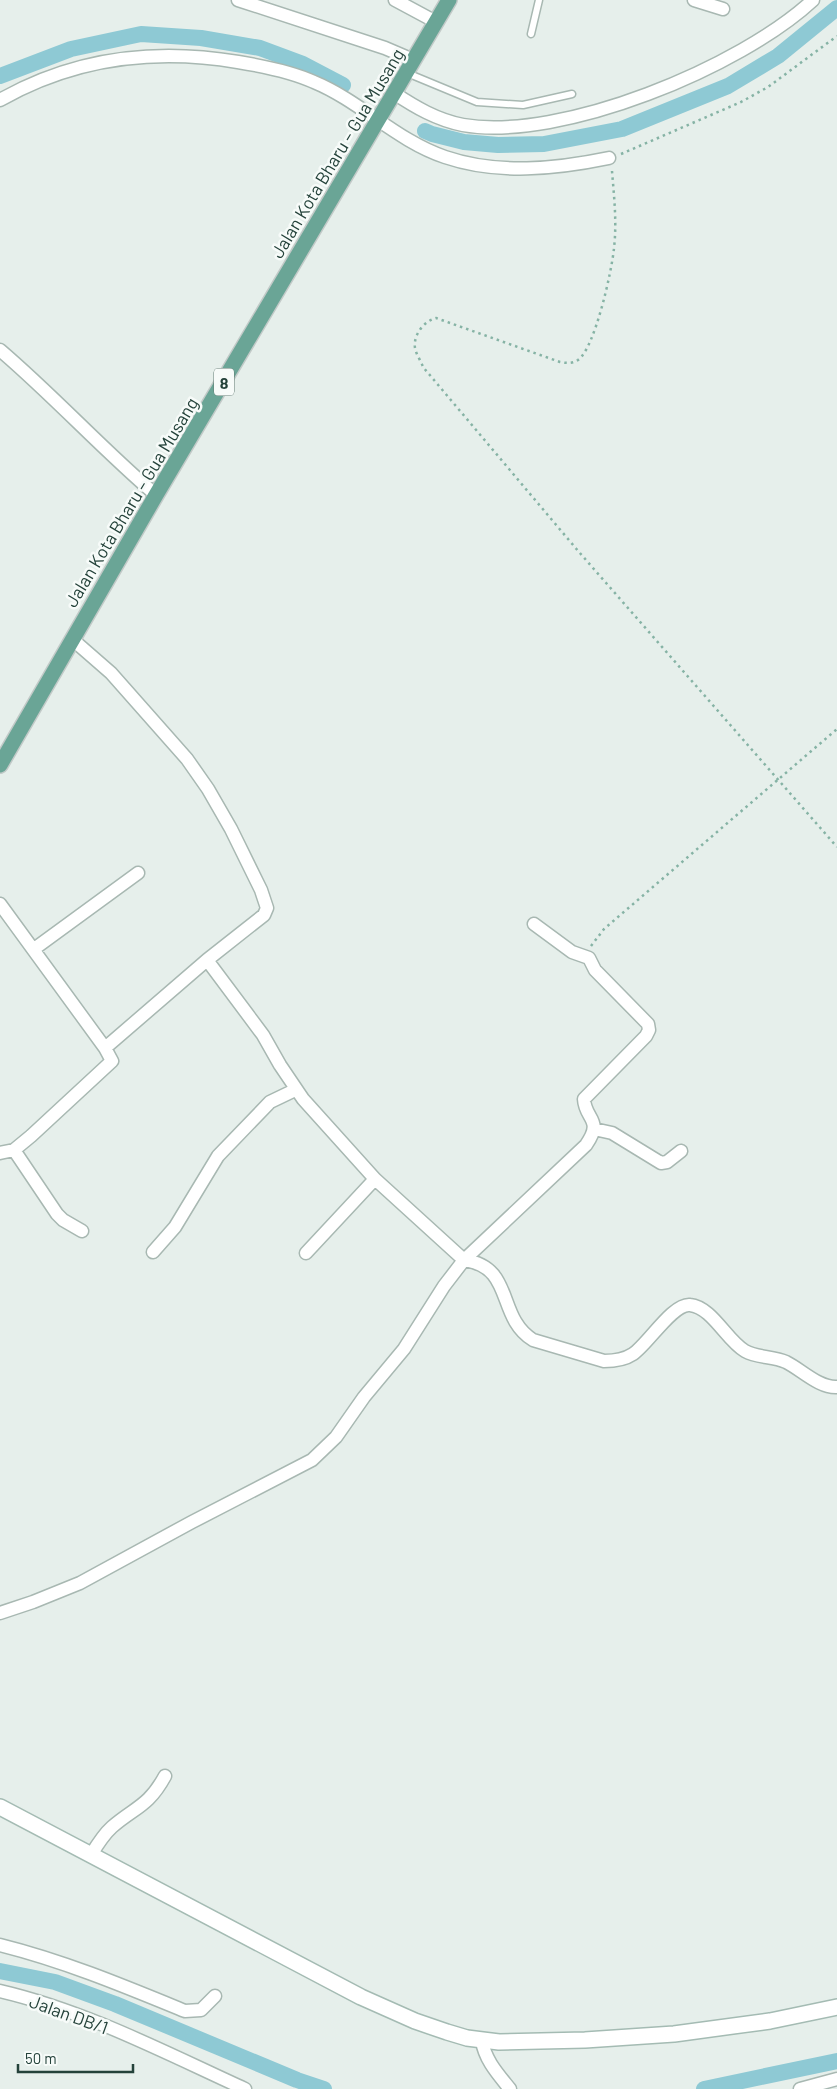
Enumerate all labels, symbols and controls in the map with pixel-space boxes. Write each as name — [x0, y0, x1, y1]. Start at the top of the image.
street label: Jalan Kota Bharu – Gua Musang — [266, 44, 408, 262]
road number: 8 — [214, 368, 234, 396]
street label: Jalan Kota Bharu – Gua Musang — [60, 393, 202, 611]
street label: Jalan DB/1 — [27, 1990, 111, 2038]
scale bar — [18, 2042, 132, 2074]
text: 50 m — [25, 2049, 57, 2067]

